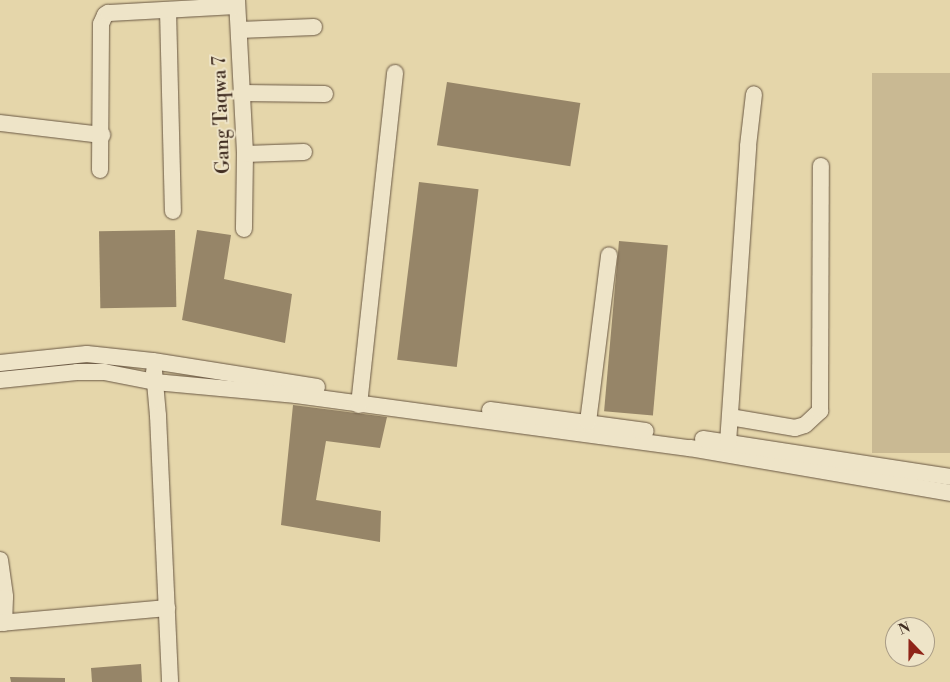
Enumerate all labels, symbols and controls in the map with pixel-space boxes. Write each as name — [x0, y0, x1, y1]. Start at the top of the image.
street label: Gang Taqwa 7 — [209, 56, 235, 174]
north arrow — [885, 617, 935, 667]
text: N — [896, 619, 913, 639]

